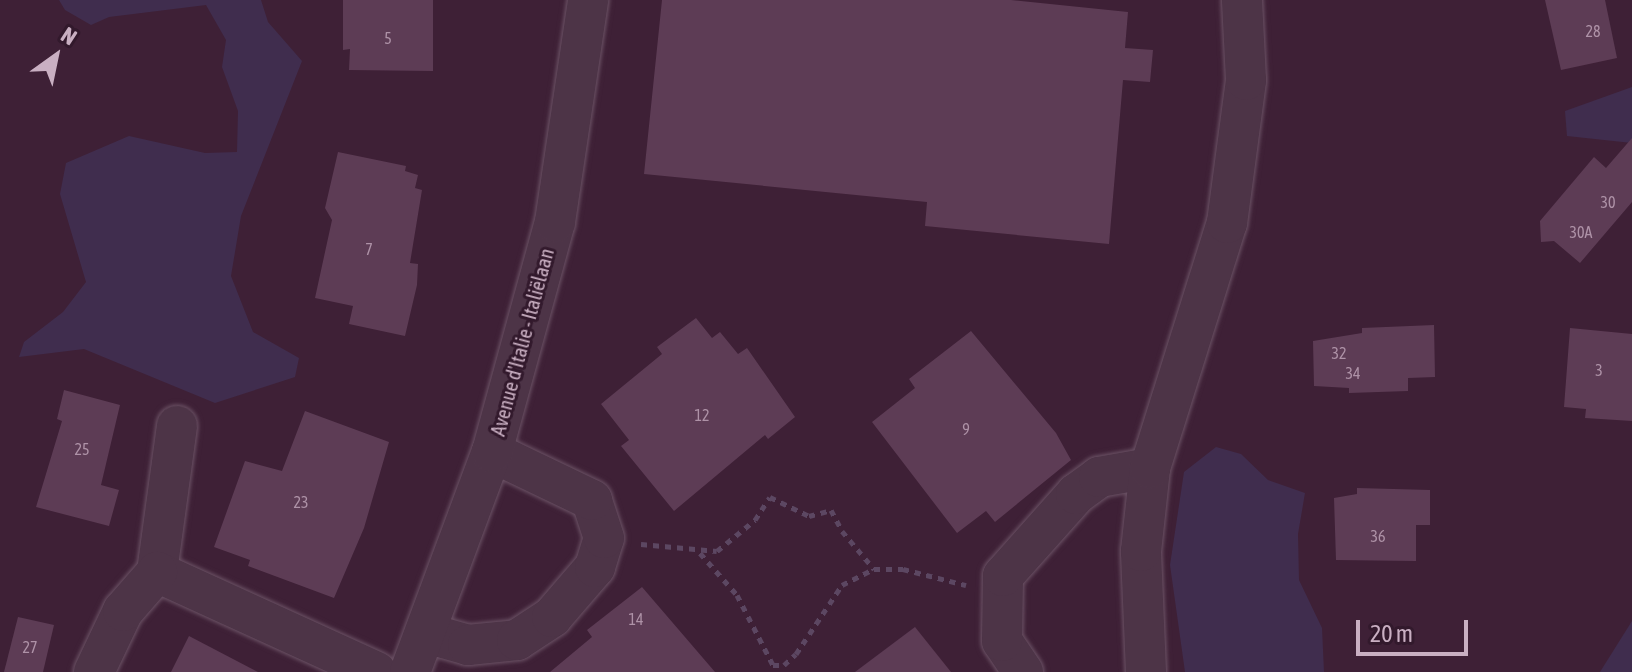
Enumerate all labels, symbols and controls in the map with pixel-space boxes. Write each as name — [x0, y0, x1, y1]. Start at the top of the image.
north arrow — [16, 16, 96, 96]
text: N — [57, 21, 82, 50]
house number: 28 — [1585, 21, 1601, 41]
house number: 5 — [384, 28, 392, 48]
house number: 30 — [1600, 192, 1616, 212]
house number: 30A — [1570, 222, 1592, 242]
house number: 7 — [365, 239, 373, 259]
street label: Avenue d'Italie - Italiëlaan — [485, 246, 559, 438]
house number: 32 — [1331, 343, 1347, 363]
house number: 3 — [1595, 360, 1603, 380]
house number: 34 — [1345, 363, 1361, 383]
house number: 12 — [694, 405, 710, 425]
house number: 9 — [962, 419, 970, 439]
house number: 25 — [74, 439, 90, 459]
house number: 23 — [293, 492, 309, 512]
house number: 36 — [1370, 526, 1386, 546]
scale bar — [1360, 604, 1472, 654]
house number: 14 — [628, 609, 644, 629]
text: 20 m — [1370, 620, 1413, 647]
house number: 27 — [22, 637, 38, 657]

